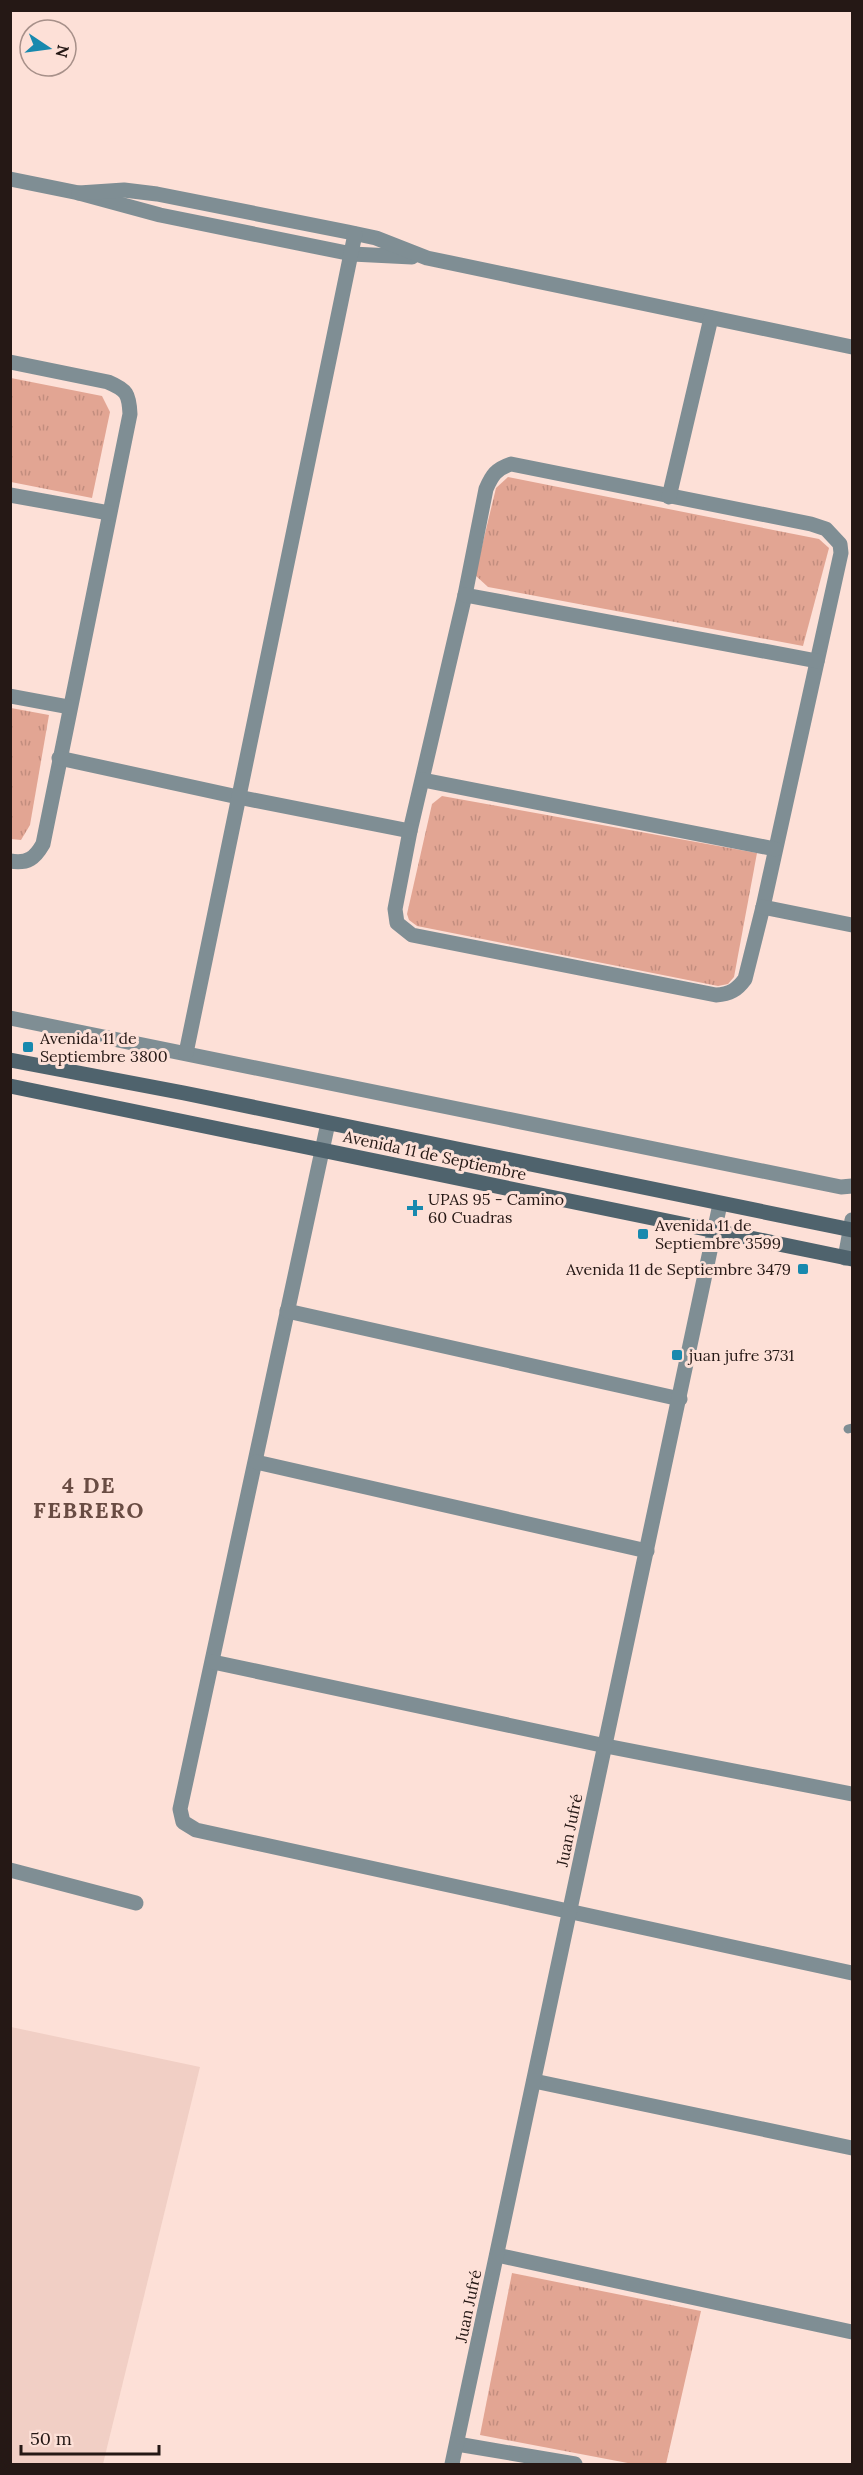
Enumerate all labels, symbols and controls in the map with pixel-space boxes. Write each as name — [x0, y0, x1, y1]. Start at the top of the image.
north arrow — [18, 18, 78, 78]
text: N — [51, 43, 74, 60]
place label: Avenida 11 de Septiembre 3800 — [39, 1028, 168, 1066]
marker: Avenida 11 de Septiembre 3800 — [21, 1040, 35, 1054]
street label: Avenida 11 de Septiembre — [341, 1126, 529, 1184]
place label: UPAS 95 - Camino 60 Cuadras — [428, 1189, 564, 1227]
marker: UPAS 95 - Camino 60 Cuadras — [406, 1199, 424, 1217]
place label: Avenida 11 de Septiembre 3599 — [654, 1215, 781, 1253]
marker: Avenida 11 de Septiembre 3599 — [636, 1227, 650, 1241]
place label: Avenida 11 de Septiembre 3479 — [565, 1259, 791, 1279]
marker: Avenida 11 de Septiembre 3479 — [796, 1262, 810, 1276]
place label: juan jufre 3731 — [687, 1345, 795, 1365]
marker: juan jufre 3731 — [670, 1348, 684, 1362]
district label: 4 DE FEBRERO — [33, 1471, 145, 1524]
street label: Juan Jufré — [551, 1791, 587, 1869]
street label: Juan Jufré — [450, 2267, 486, 2345]
scale bar — [21, 2418, 159, 2456]
text: 50 m — [30, 2427, 72, 2450]

